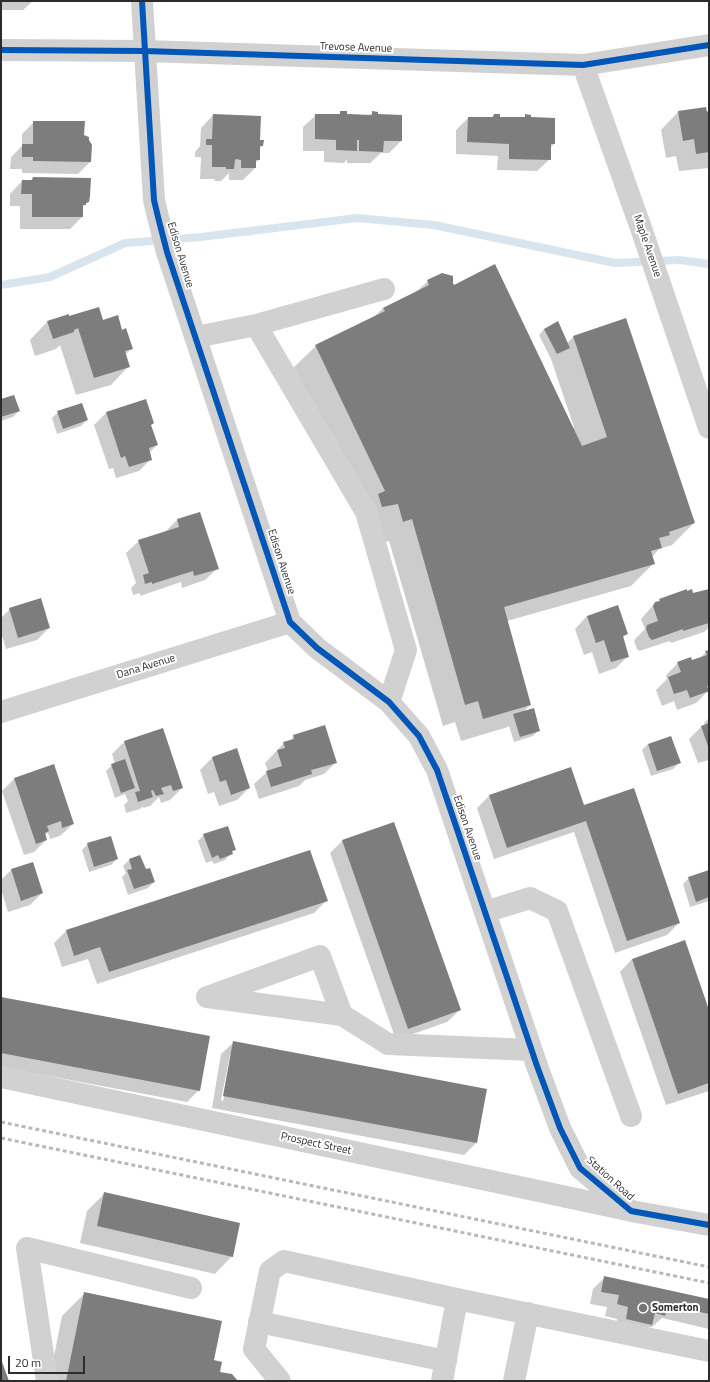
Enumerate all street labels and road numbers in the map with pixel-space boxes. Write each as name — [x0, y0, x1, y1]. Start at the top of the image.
street label: Trevose Avenue — [320, 40, 392, 56]
street label: Maple Avenue — [630, 213, 664, 279]
street label: Edison Avenue — [164, 221, 196, 289]
street label: Edison Avenue — [264, 528, 298, 596]
street label: Dana Avenue — [115, 652, 177, 682]
street label: Edison Avenue — [450, 794, 484, 862]
street label: Prospect Street — [279, 1130, 353, 1158]
street label: Station Road — [583, 1154, 637, 1204]

